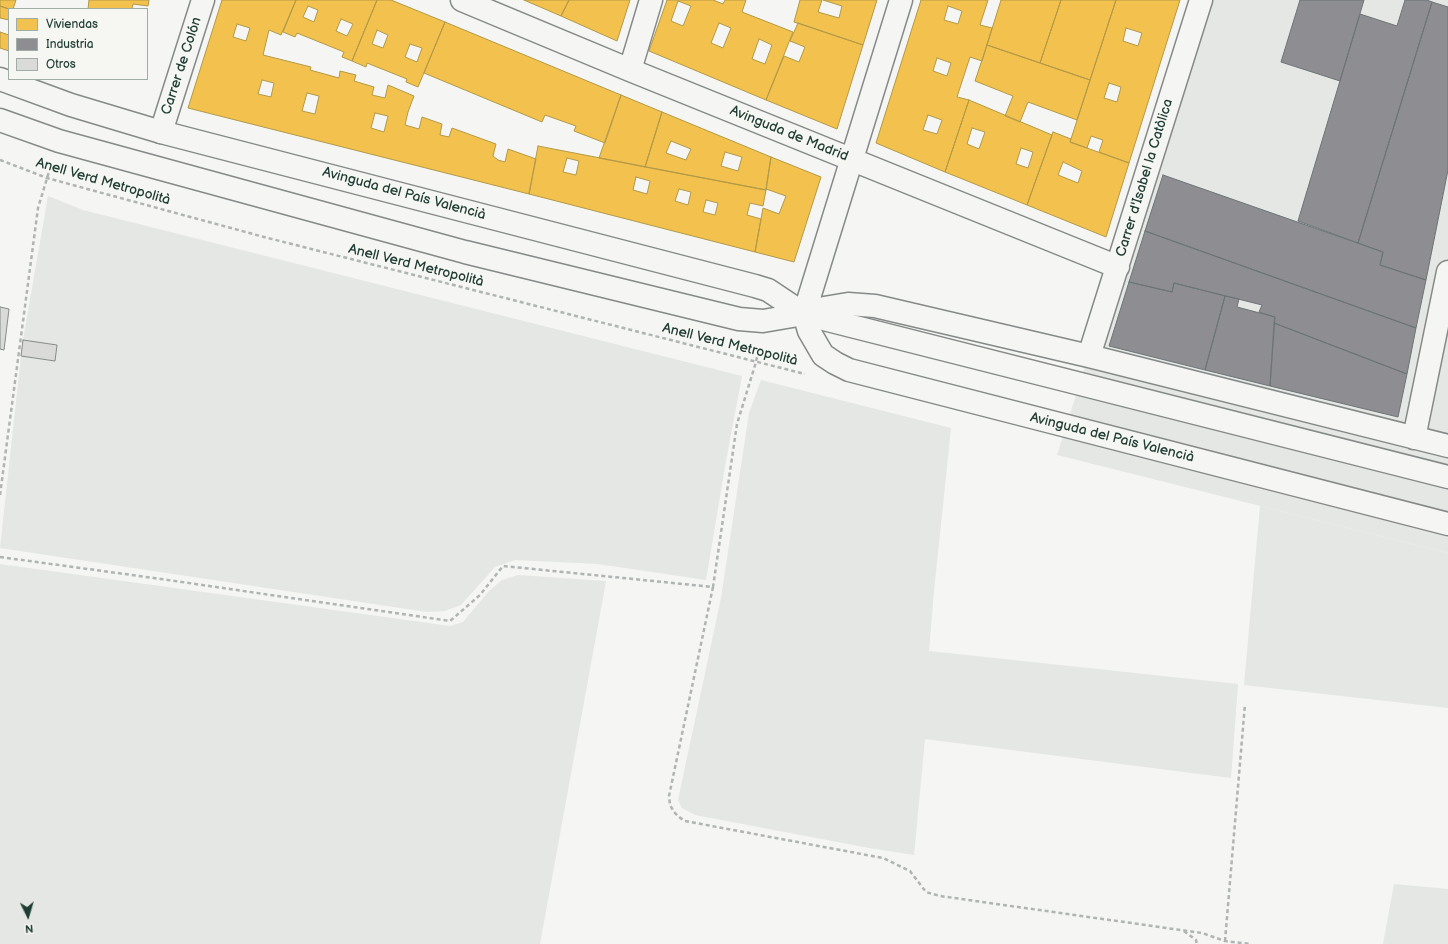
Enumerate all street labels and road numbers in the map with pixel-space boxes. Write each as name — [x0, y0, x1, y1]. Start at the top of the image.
street label: Carrer de Colón — [158, 15, 206, 117]
street label: Carrer d'Isabel la Catòlica — [1113, 97, 1177, 259]
street label: Avinguda de Madrid — [727, 103, 851, 165]
street label: Anell Verd Metropolità — [34, 155, 172, 209]
street label: Avinguda del País Valencià — [320, 164, 488, 224]
street label: Anell Verd Metropolità — [347, 241, 485, 291]
street label: Anell Verd Metropolità — [661, 320, 799, 370]
street label: Avinguda del País Valencià — [1028, 409, 1196, 467]

